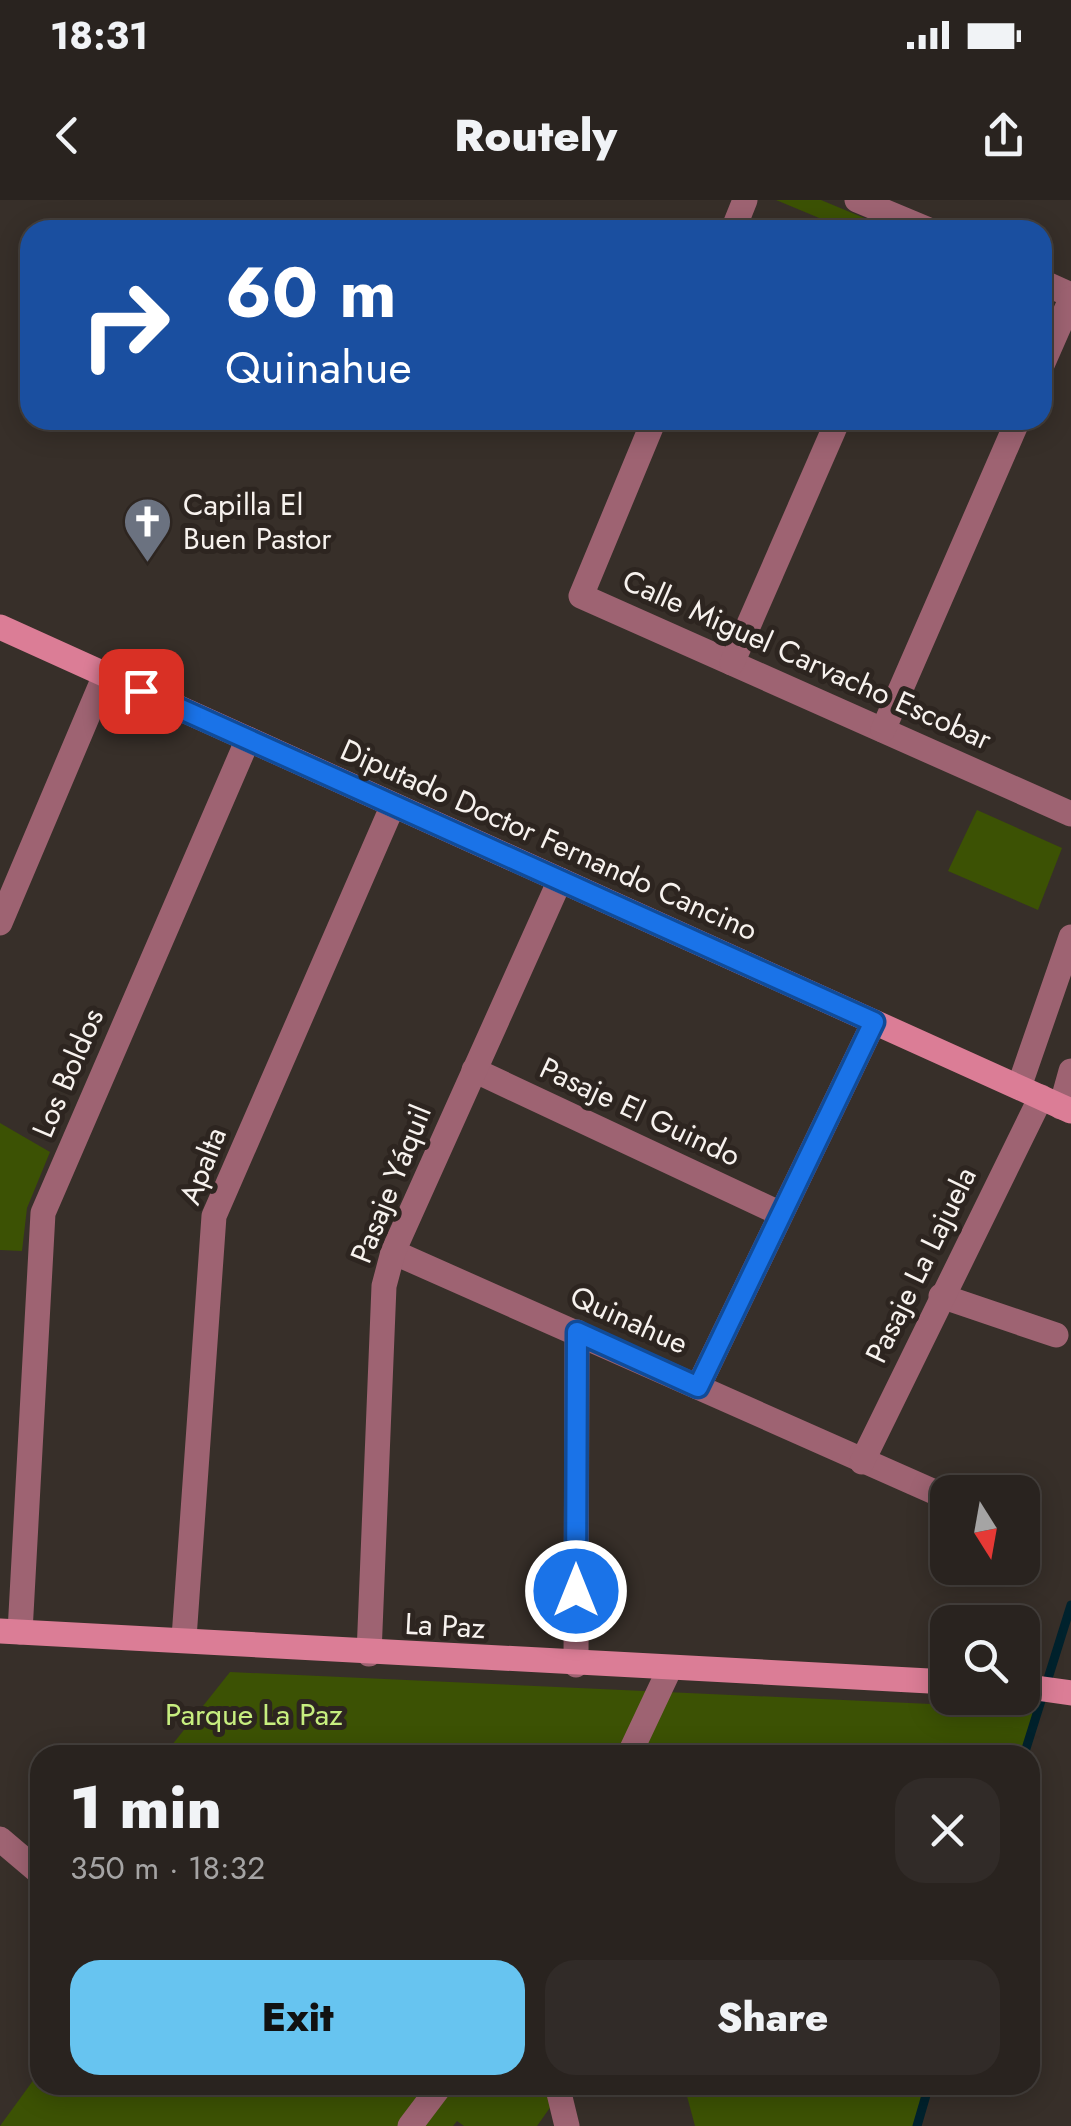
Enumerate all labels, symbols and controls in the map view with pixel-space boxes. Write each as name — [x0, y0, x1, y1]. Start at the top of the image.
text: 18:31 — [50, 8, 148, 63]
text: Routely — [454, 103, 617, 168]
icon: back — [40, 108, 95, 163]
icon: share — [976, 108, 1031, 163]
text: 60 m — [225, 242, 397, 343]
icon: right — [60, 260, 190, 390]
text: Quinahue — [225, 335, 412, 400]
place label: Capilla El Buen Pastor — [183, 483, 332, 560]
church icon: Capilla El Buen Pastor — [122, 496, 174, 564]
street label: Calle Miguel Carvacho Escobar — [616, 559, 999, 761]
pin — [99, 649, 184, 734]
icon: arrive — [114, 664, 169, 719]
street label: Diputado Doctor Fernando Cancino — [334, 728, 765, 951]
street label: Los Boldos — [21, 1002, 114, 1144]
street label: Pasaje El Guindo — [533, 1046, 748, 1177]
street label: Pasaje Yáquil — [339, 1098, 442, 1269]
street label: Apalta — [168, 1121, 237, 1211]
street label: Pasaje La Lajuela — [854, 1159, 987, 1370]
street label: Quinahue — [564, 1275, 695, 1364]
north arrow — [930, 1475, 1040, 1585]
map controls — [930, 1475, 1040, 1715]
position arrow — [524, 1539, 628, 1643]
street label: La Paz — [404, 1602, 487, 1649]
button: search — [930, 1605, 1040, 1715]
park label: Parque La Paz — [165, 1693, 343, 1736]
text: 1 min — [70, 1764, 222, 1851]
button: close — [895, 1778, 1000, 1883]
text: 350 m · 18:32 — [70, 1845, 265, 1891]
button: Exit — [70, 1960, 525, 2075]
button: Share — [545, 1960, 1000, 2075]

